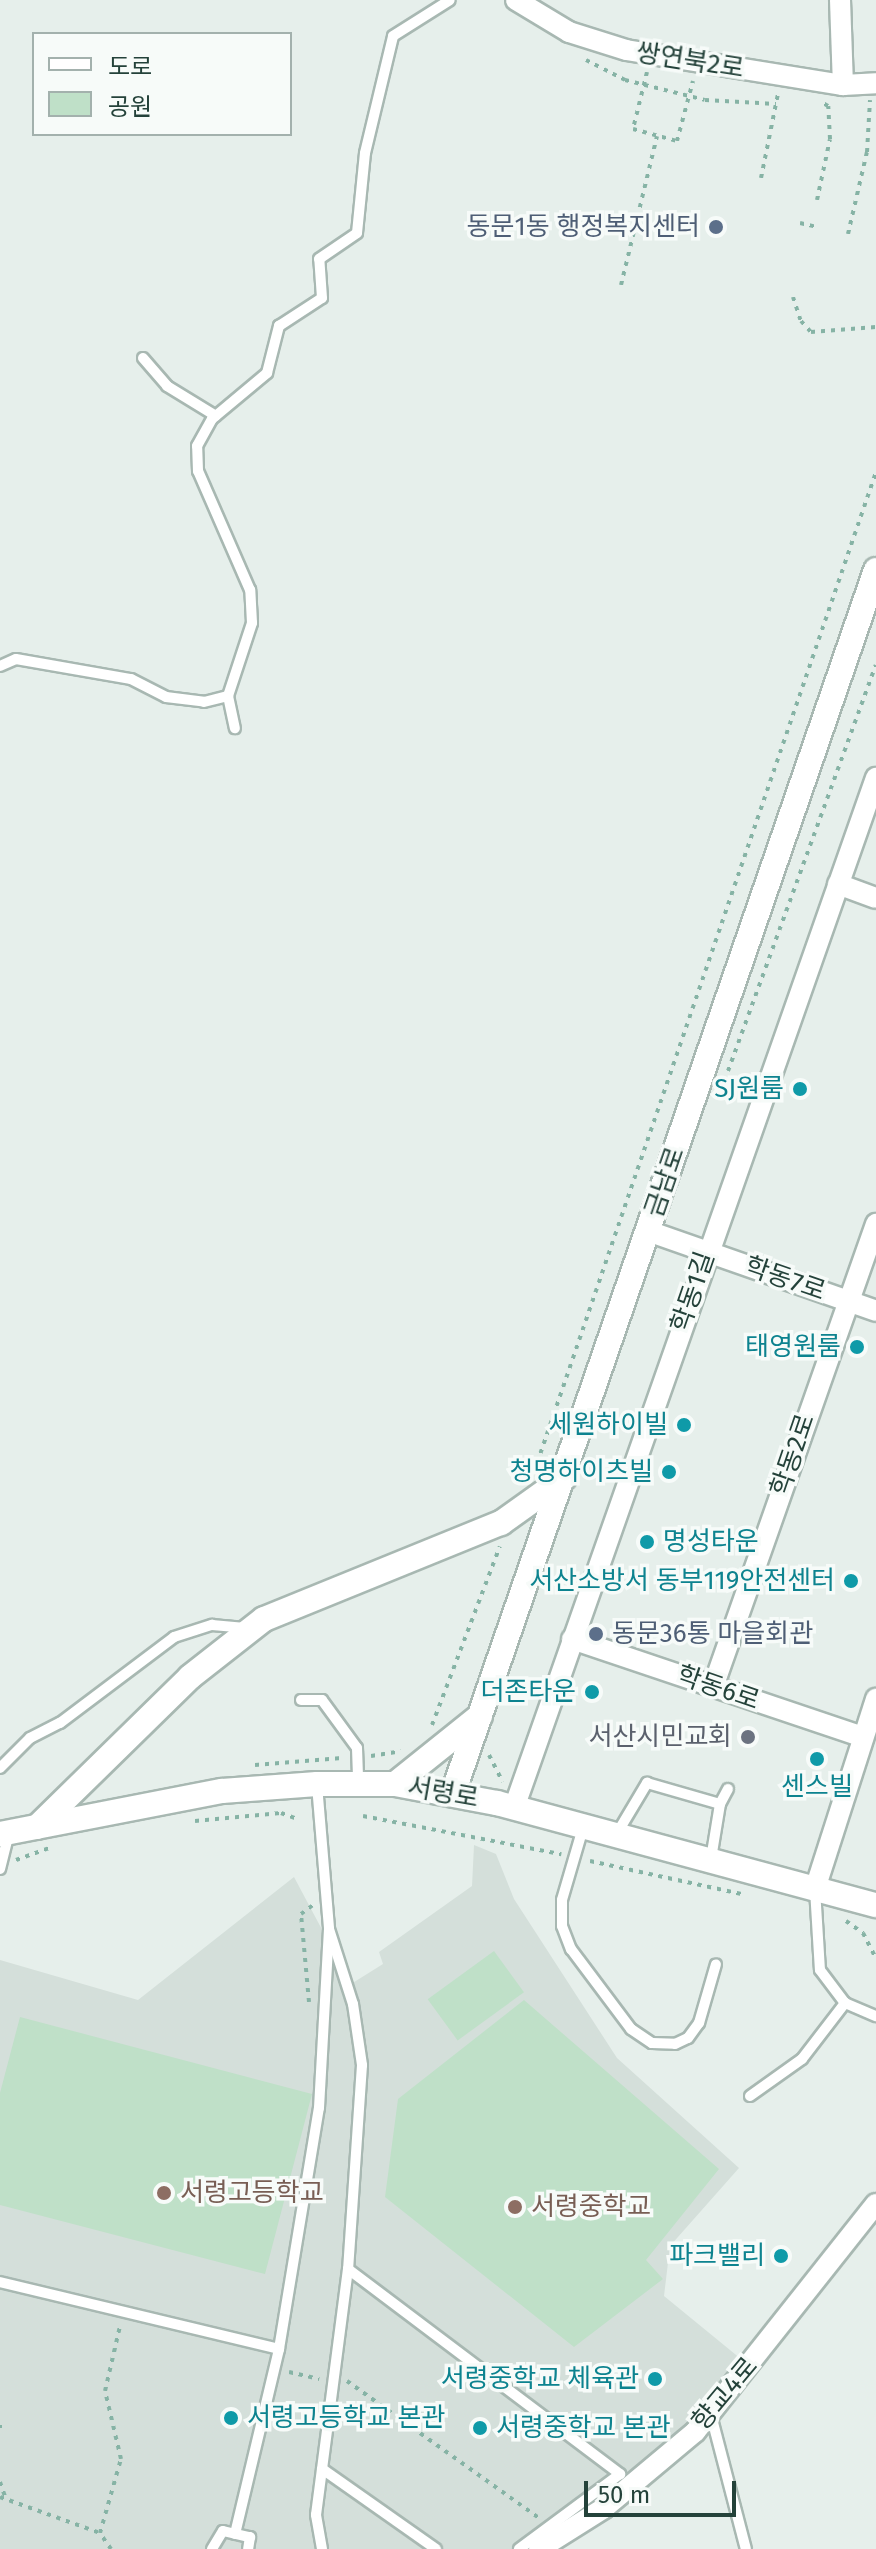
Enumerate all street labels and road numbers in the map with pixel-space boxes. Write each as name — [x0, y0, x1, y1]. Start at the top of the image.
street label: 쌍연북2로 — [634, 37, 746, 85]
street label: 금남로 — [639, 1143, 691, 1221]
street label: 학동1길 — [665, 1248, 721, 1336]
street label: 학동7로 — [741, 1251, 829, 1307]
street label: 학동2로 — [764, 1410, 822, 1500]
street label: 학동6로 — [672, 1659, 764, 1717]
street label: 서령로 — [405, 1771, 481, 1815]
street label: 향교4로 — [686, 2351, 764, 2437]

